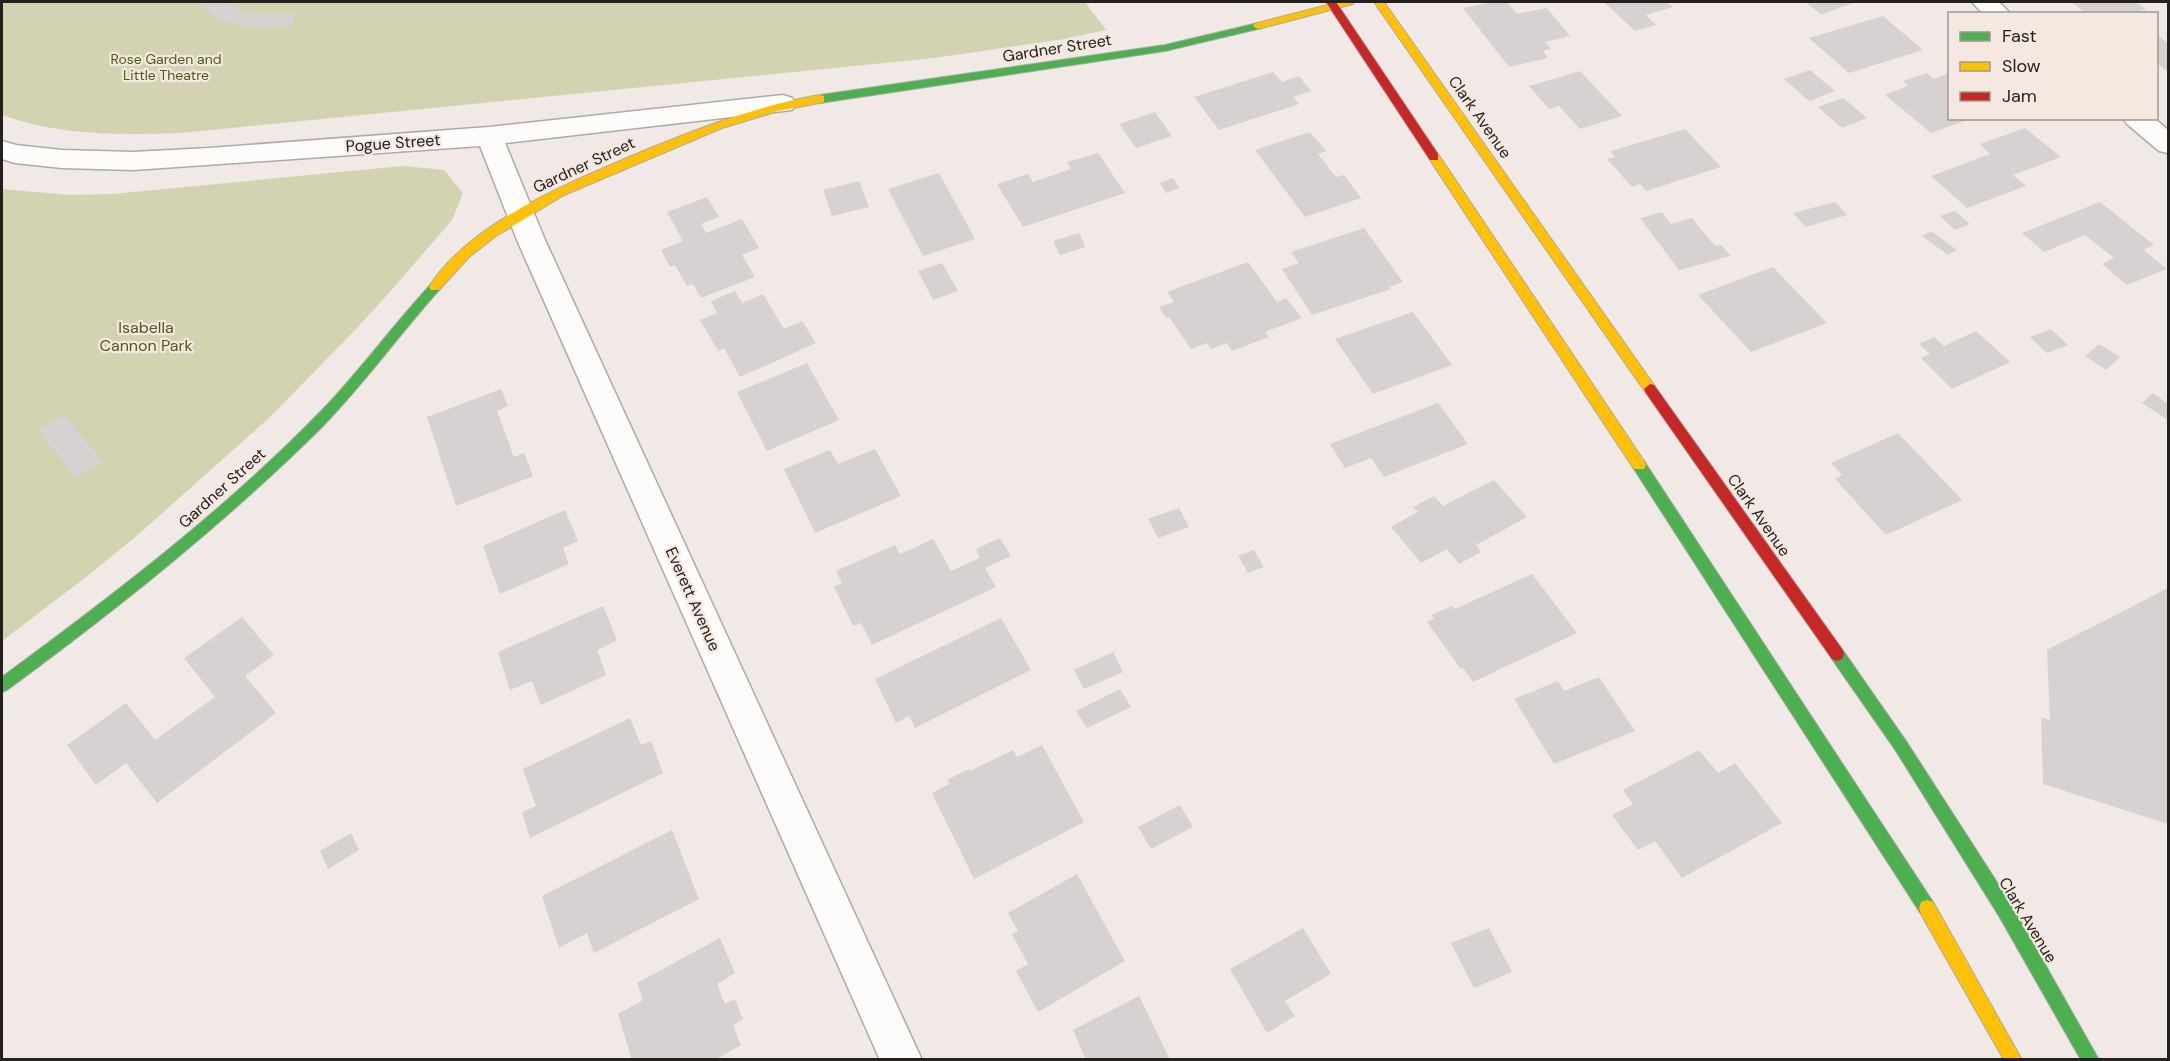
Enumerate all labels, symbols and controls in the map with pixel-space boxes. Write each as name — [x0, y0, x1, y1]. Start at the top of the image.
legend — [1948, 12, 2158, 120]
text: Fast — [2002, 24, 2037, 48]
street label: Gardner Street — [1001, 29, 1113, 67]
park label: Rose Garden and Little Theatre — [111, 50, 221, 84]
text: Slow — [2002, 54, 2041, 78]
street label: Clark Avenue — [1444, 72, 1516, 162]
text: Jam — [2002, 84, 2037, 108]
street label: Pogue Street — [345, 129, 441, 157]
street label: Gardner Street — [530, 132, 638, 198]
park label: Isabella Cannon Park — [99, 317, 193, 356]
street label: Gardner Street — [174, 443, 270, 533]
street label: Clark Avenue — [1723, 470, 1795, 560]
street label: Everett Avenue — [661, 544, 725, 654]
street label: Clark Avenue — [1994, 873, 2062, 967]

